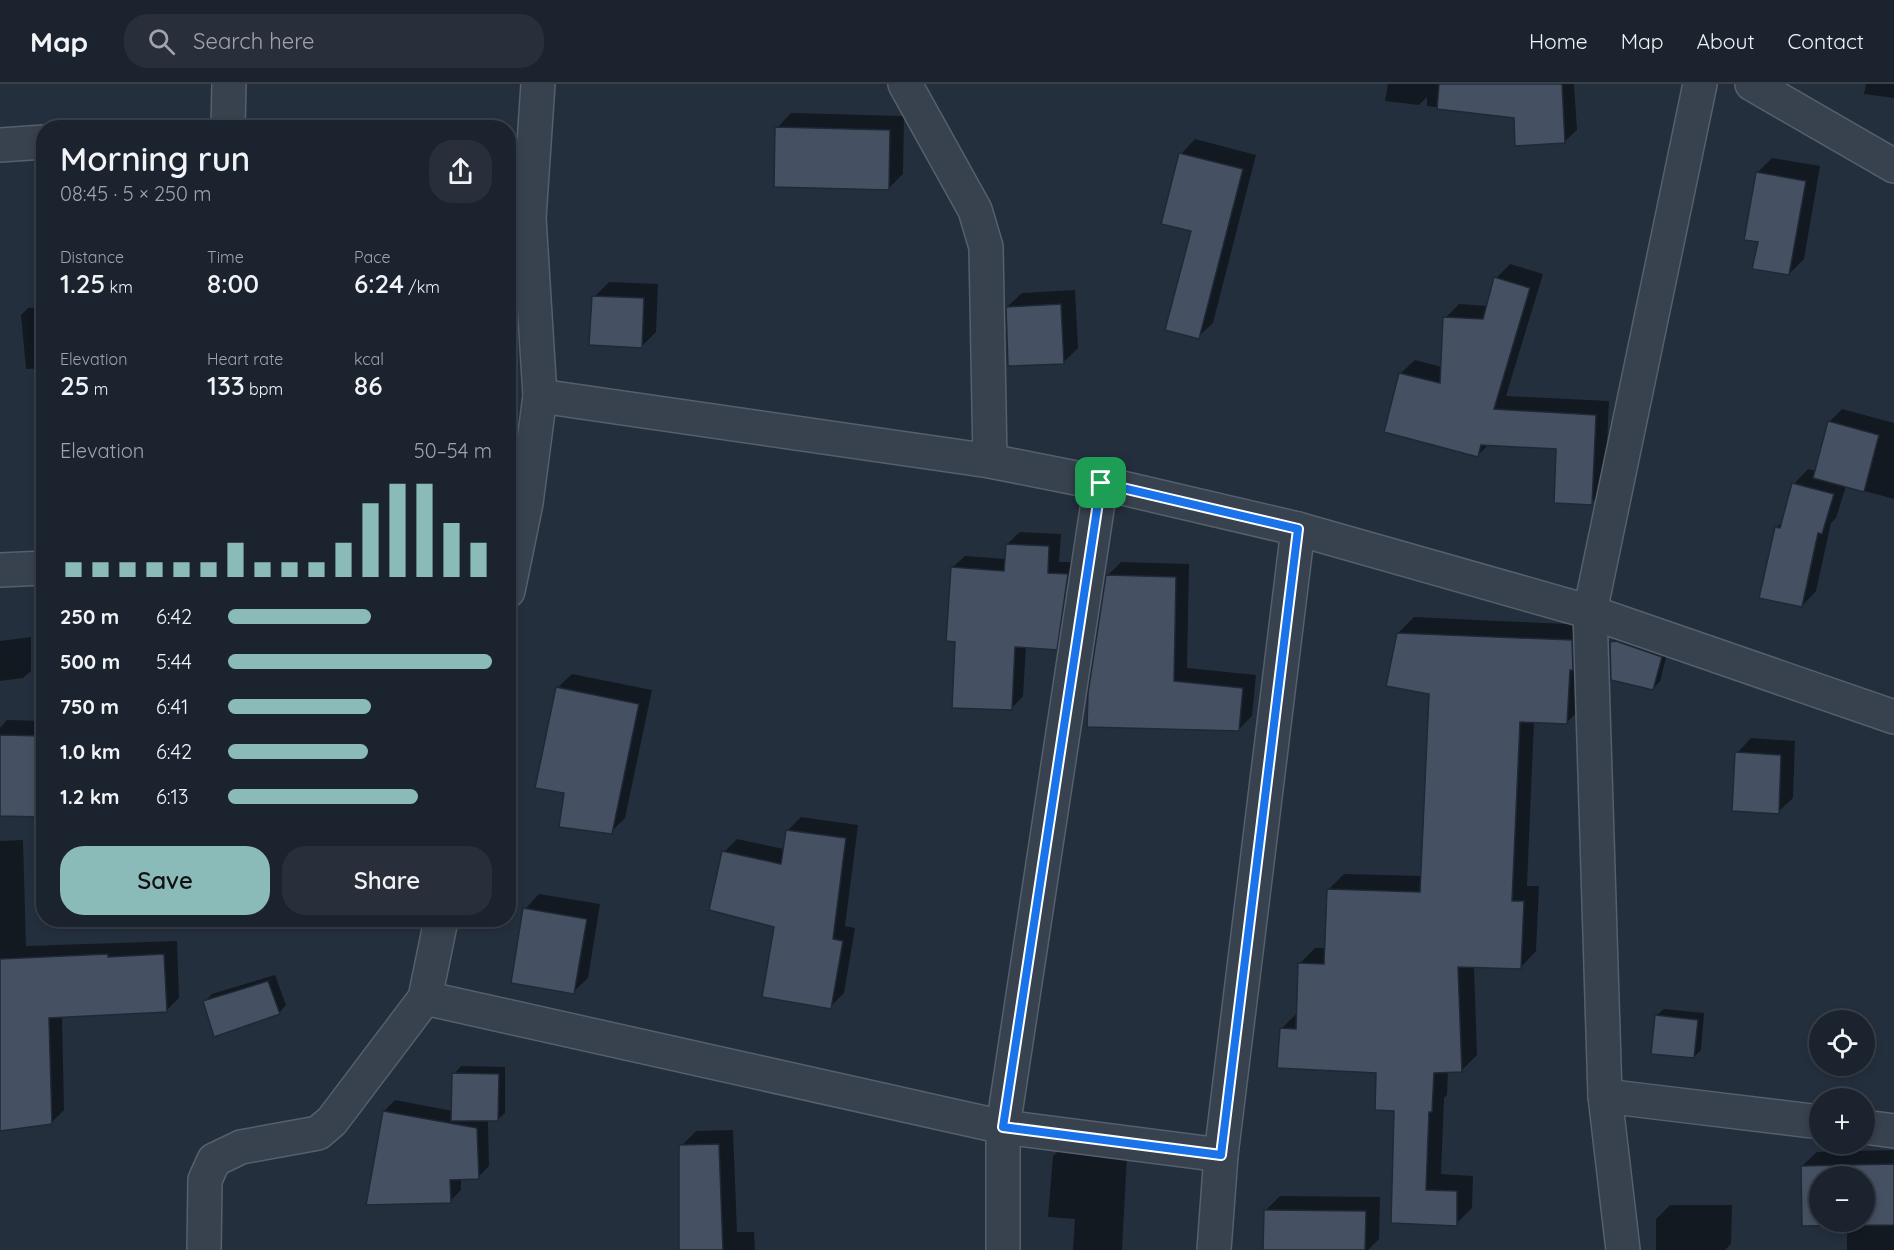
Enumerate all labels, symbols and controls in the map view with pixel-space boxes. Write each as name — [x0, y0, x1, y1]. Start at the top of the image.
search box — [124, 14, 544, 68]
text: Map — [30, 24, 88, 59]
icon: search — [145, 25, 178, 58]
text: Search here — [193, 27, 315, 55]
text: Home — [1529, 28, 1588, 54]
text: Map — [1621, 28, 1664, 54]
text: About — [1697, 28, 1755, 54]
text: Contact — [1788, 28, 1864, 54]
text: Morning run — [60, 138, 250, 179]
button: share — [429, 140, 492, 203]
text: 08:45 · 5 × 250 m — [60, 181, 212, 206]
text: Distance — [60, 247, 124, 267]
text: Time — [207, 247, 244, 267]
text: Pace — [354, 247, 390, 267]
text: 1.25 — [60, 267, 105, 300]
text: 8:00 — [207, 267, 259, 300]
text: 6:24 — [354, 267, 404, 300]
text: km — [105, 277, 133, 297]
text: /km — [404, 277, 440, 297]
text: Elevation — [60, 349, 127, 369]
text: Heart rate — [207, 349, 283, 369]
text: kcal — [354, 349, 384, 369]
text: 25 — [60, 369, 89, 402]
text: 133 — [207, 369, 245, 402]
text: 86 — [354, 369, 382, 402]
text: m — [89, 379, 108, 399]
text: bpm — [245, 379, 283, 399]
text: Elevation — [60, 438, 144, 463]
text: 50–54 m — [414, 438, 492, 463]
pin — [1075, 457, 1126, 508]
icon: arrive — [1084, 466, 1117, 499]
text: 250 m — [60, 604, 119, 629]
text: 6:42 — [156, 604, 192, 629]
text: 500 m — [60, 649, 120, 674]
text: 5:44 — [156, 649, 192, 674]
text: 750 m — [60, 694, 119, 719]
text: 6:41 — [156, 694, 188, 719]
text: 1.0 km — [60, 739, 120, 764]
text: 6:42 — [156, 739, 192, 764]
text: 1.2 km — [60, 784, 120, 809]
text: 6:13 — [156, 784, 188, 809]
button: Save — [60, 846, 270, 915]
button: Share — [282, 846, 492, 915]
map controls — [1809, 1010, 1875, 1232]
button: locate — [1809, 1010, 1875, 1076]
button: + — [1809, 1088, 1875, 1154]
button: − — [1809, 1166, 1875, 1232]

